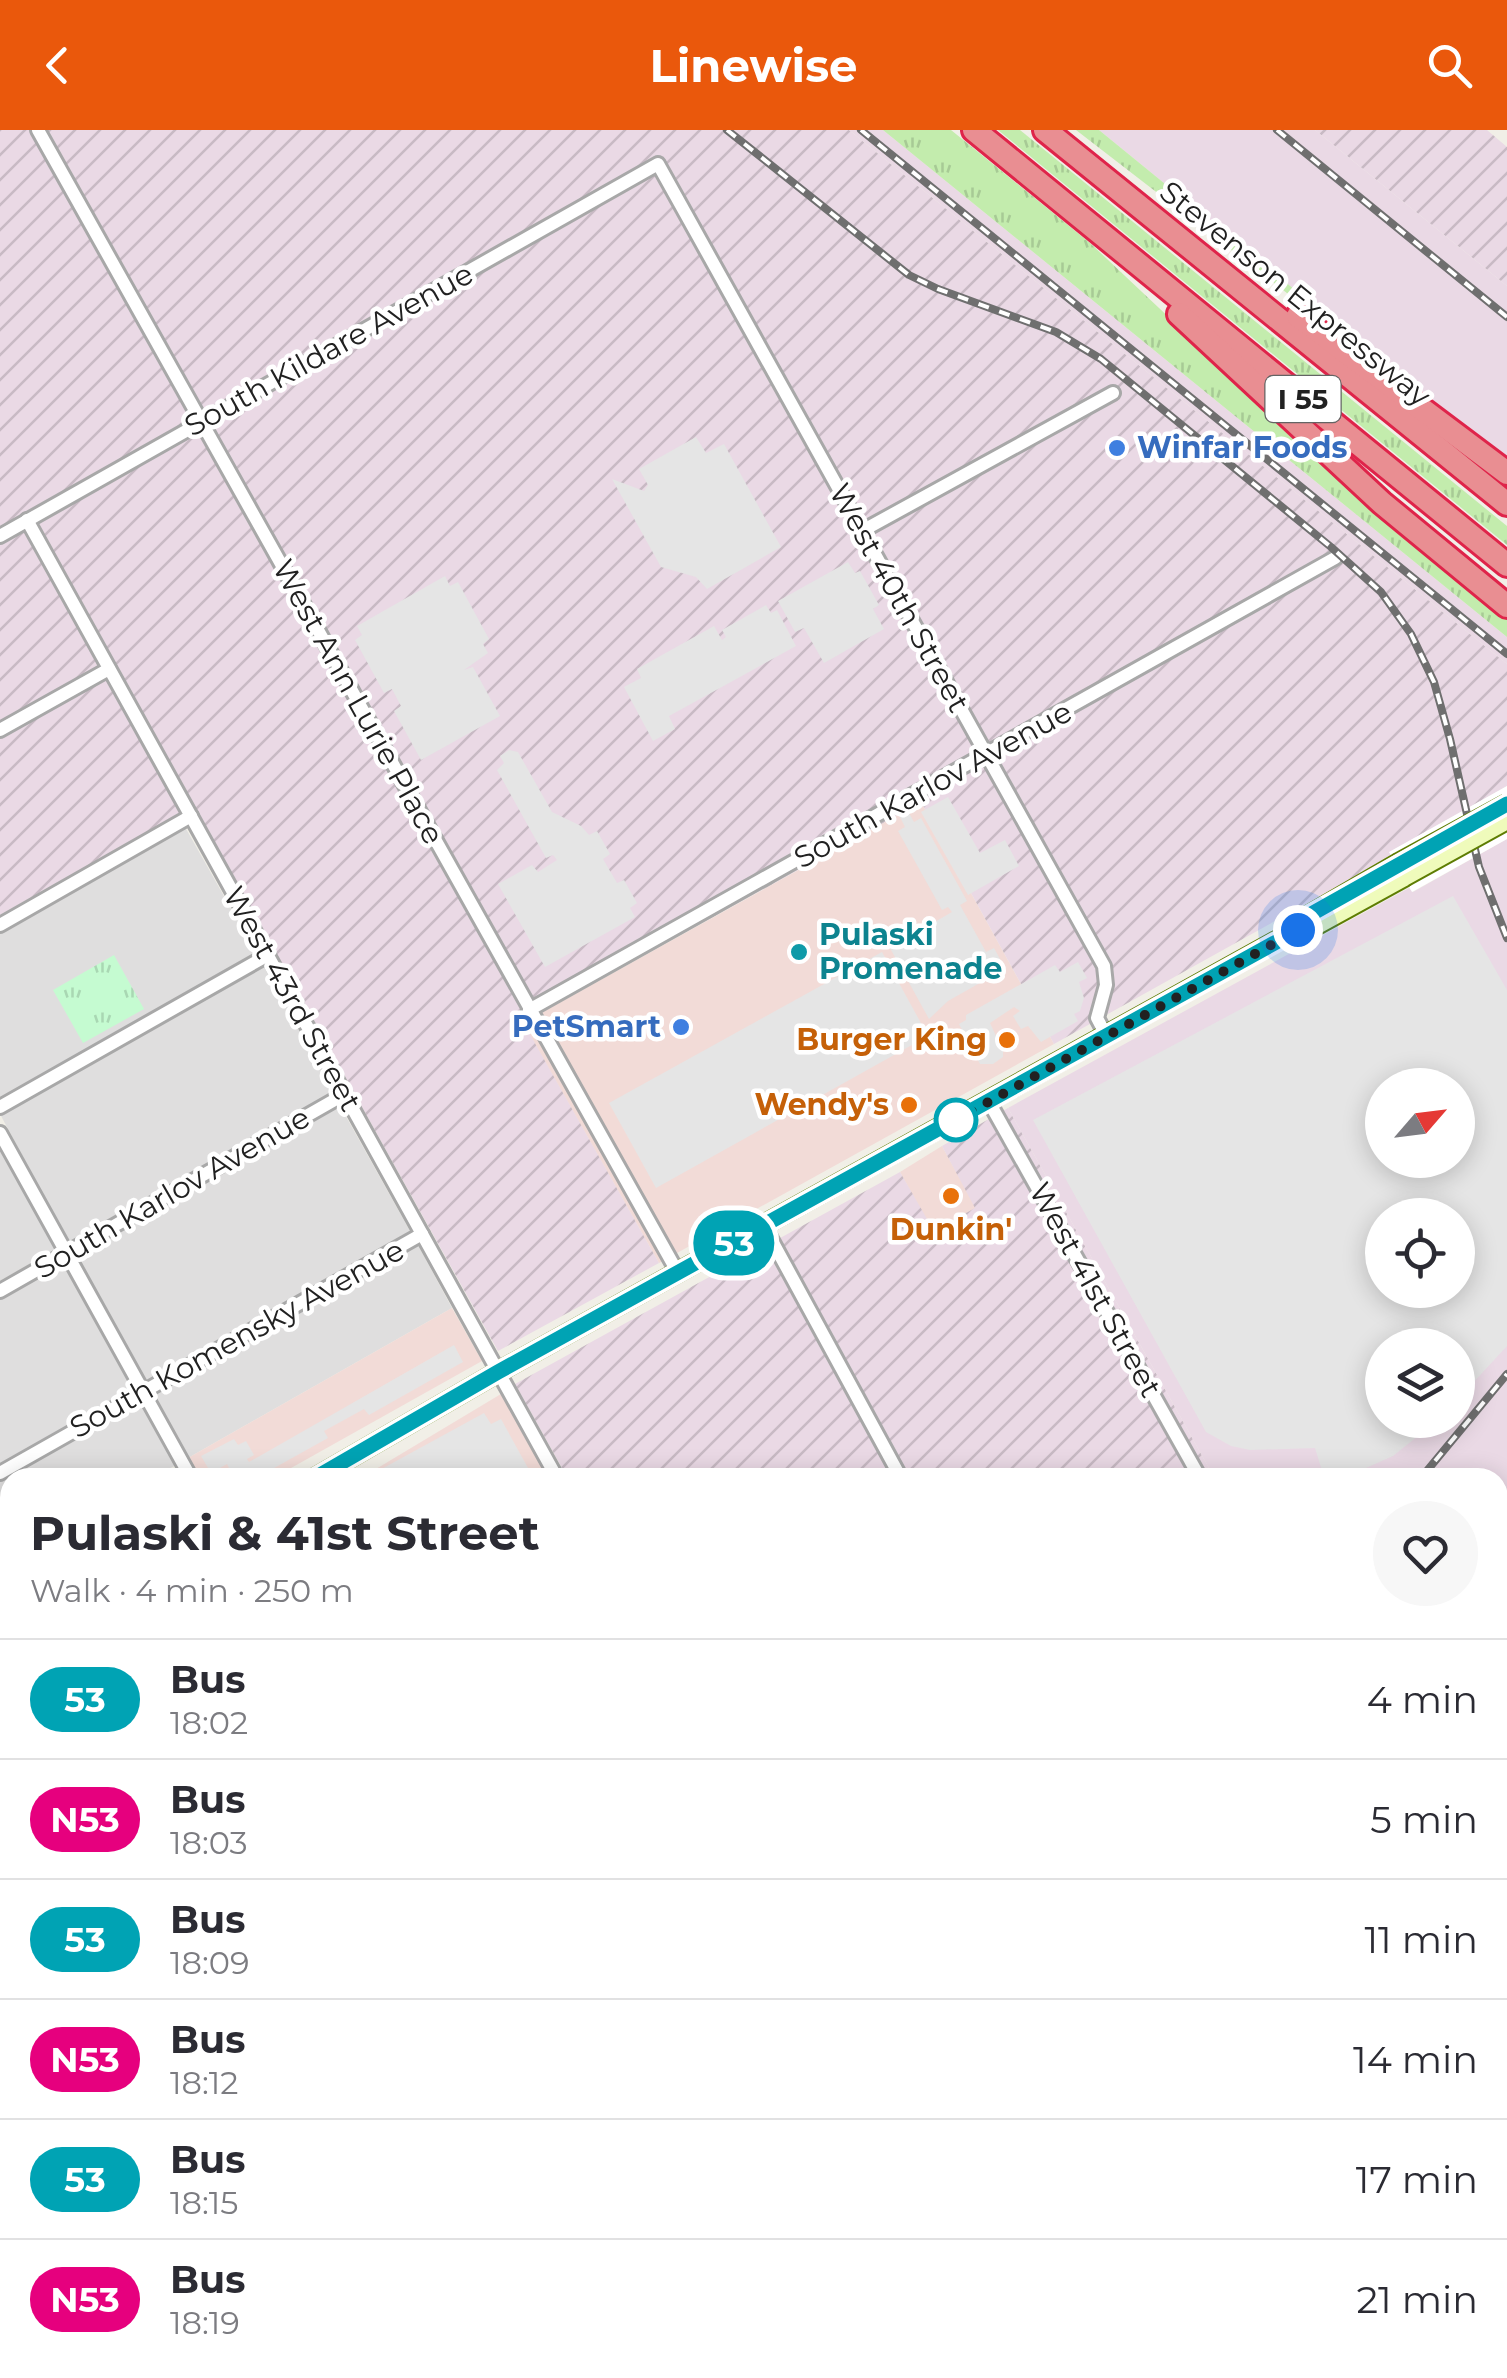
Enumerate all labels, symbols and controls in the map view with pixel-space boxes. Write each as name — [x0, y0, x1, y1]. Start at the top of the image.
icon: back — [30, 38, 85, 93]
text: Linewise — [650, 38, 857, 93]
icon: search — [1422, 38, 1477, 93]
street label: Stevenson Expressway — [1152, 173, 1439, 415]
street label: South Kildare Avenue — [178, 255, 479, 444]
road number: I 55 — [1266, 376, 1340, 422]
place label: Winfar Foods — [1137, 429, 1348, 466]
marker: Winfar Foods — [1106, 437, 1128, 459]
street label: West 40th Street — [821, 477, 978, 718]
street label: West Ann Lurie Place — [265, 553, 452, 851]
street label: South Karlov Avenue — [787, 693, 1078, 876]
street label: West 43rd Street — [215, 880, 370, 1118]
your location — [1273, 905, 1323, 955]
place label: Pulaski Promenade — [819, 916, 1003, 987]
marker: Pulaski Promenade — [788, 941, 810, 963]
place label: PetSmart — [512, 1008, 661, 1045]
marker: PetSmart — [670, 1016, 692, 1038]
place label: Burger King — [796, 1021, 987, 1058]
marker: Burger King — [996, 1029, 1018, 1051]
north arrow — [1365, 1068, 1475, 1178]
map controls — [1365, 1068, 1475, 1438]
place label: Wendy's — [754, 1086, 889, 1123]
marker: Wendy's — [898, 1094, 920, 1116]
street label: South Karlov Avenue — [27, 1099, 316, 1287]
unlabelled marker — [935, 1099, 977, 1141]
street label: West 41st Street — [1021, 1176, 1170, 1404]
marker: Dunkin' — [940, 1185, 962, 1207]
button: locate — [1365, 1198, 1475, 1308]
line badge: 53 — [689, 1210, 779, 1276]
place label: Dunkin' — [890, 1211, 1012, 1248]
text: 53 — [713, 1222, 755, 1265]
street label: South Komensky Avenue — [63, 1231, 410, 1446]
button: layers — [1365, 1328, 1475, 1438]
button: heart — [1373, 1501, 1478, 1606]
text: Pulaski & 41st Street — [30, 1504, 540, 1562]
text: Walk · 4 min · 250 m — [30, 1571, 354, 1610]
text: Bus — [170, 1656, 245, 1703]
text: 4 min — [1367, 1676, 1478, 1723]
text: 53 — [64, 1678, 106, 1721]
text: 18:02 — [170, 1703, 248, 1742]
text: Bus — [170, 1776, 245, 1823]
text: 5 min — [1370, 1796, 1478, 1843]
text: N53 — [50, 1798, 120, 1841]
text: 18:03 — [170, 1823, 248, 1862]
text: Bus — [170, 1896, 245, 1943]
text: 11 min — [1364, 1916, 1478, 1963]
text: 53 — [64, 1918, 106, 1961]
text: 18:09 — [170, 1943, 249, 1982]
text: Bus — [170, 2016, 245, 2063]
text: 14 min — [1353, 2036, 1478, 2083]
text: N53 — [50, 2038, 120, 2081]
text: 18:12 — [170, 2063, 238, 2102]
text: Bus — [170, 2136, 245, 2183]
text: 17 min — [1356, 2156, 1478, 2203]
text: 53 — [64, 2158, 106, 2201]
text: 18:15 — [170, 2183, 238, 2222]
text: Bus — [170, 2256, 245, 2303]
text: 21 min — [1357, 2276, 1478, 2323]
text: N53 — [50, 2278, 120, 2321]
text: 18:19 — [170, 2303, 240, 2342]

